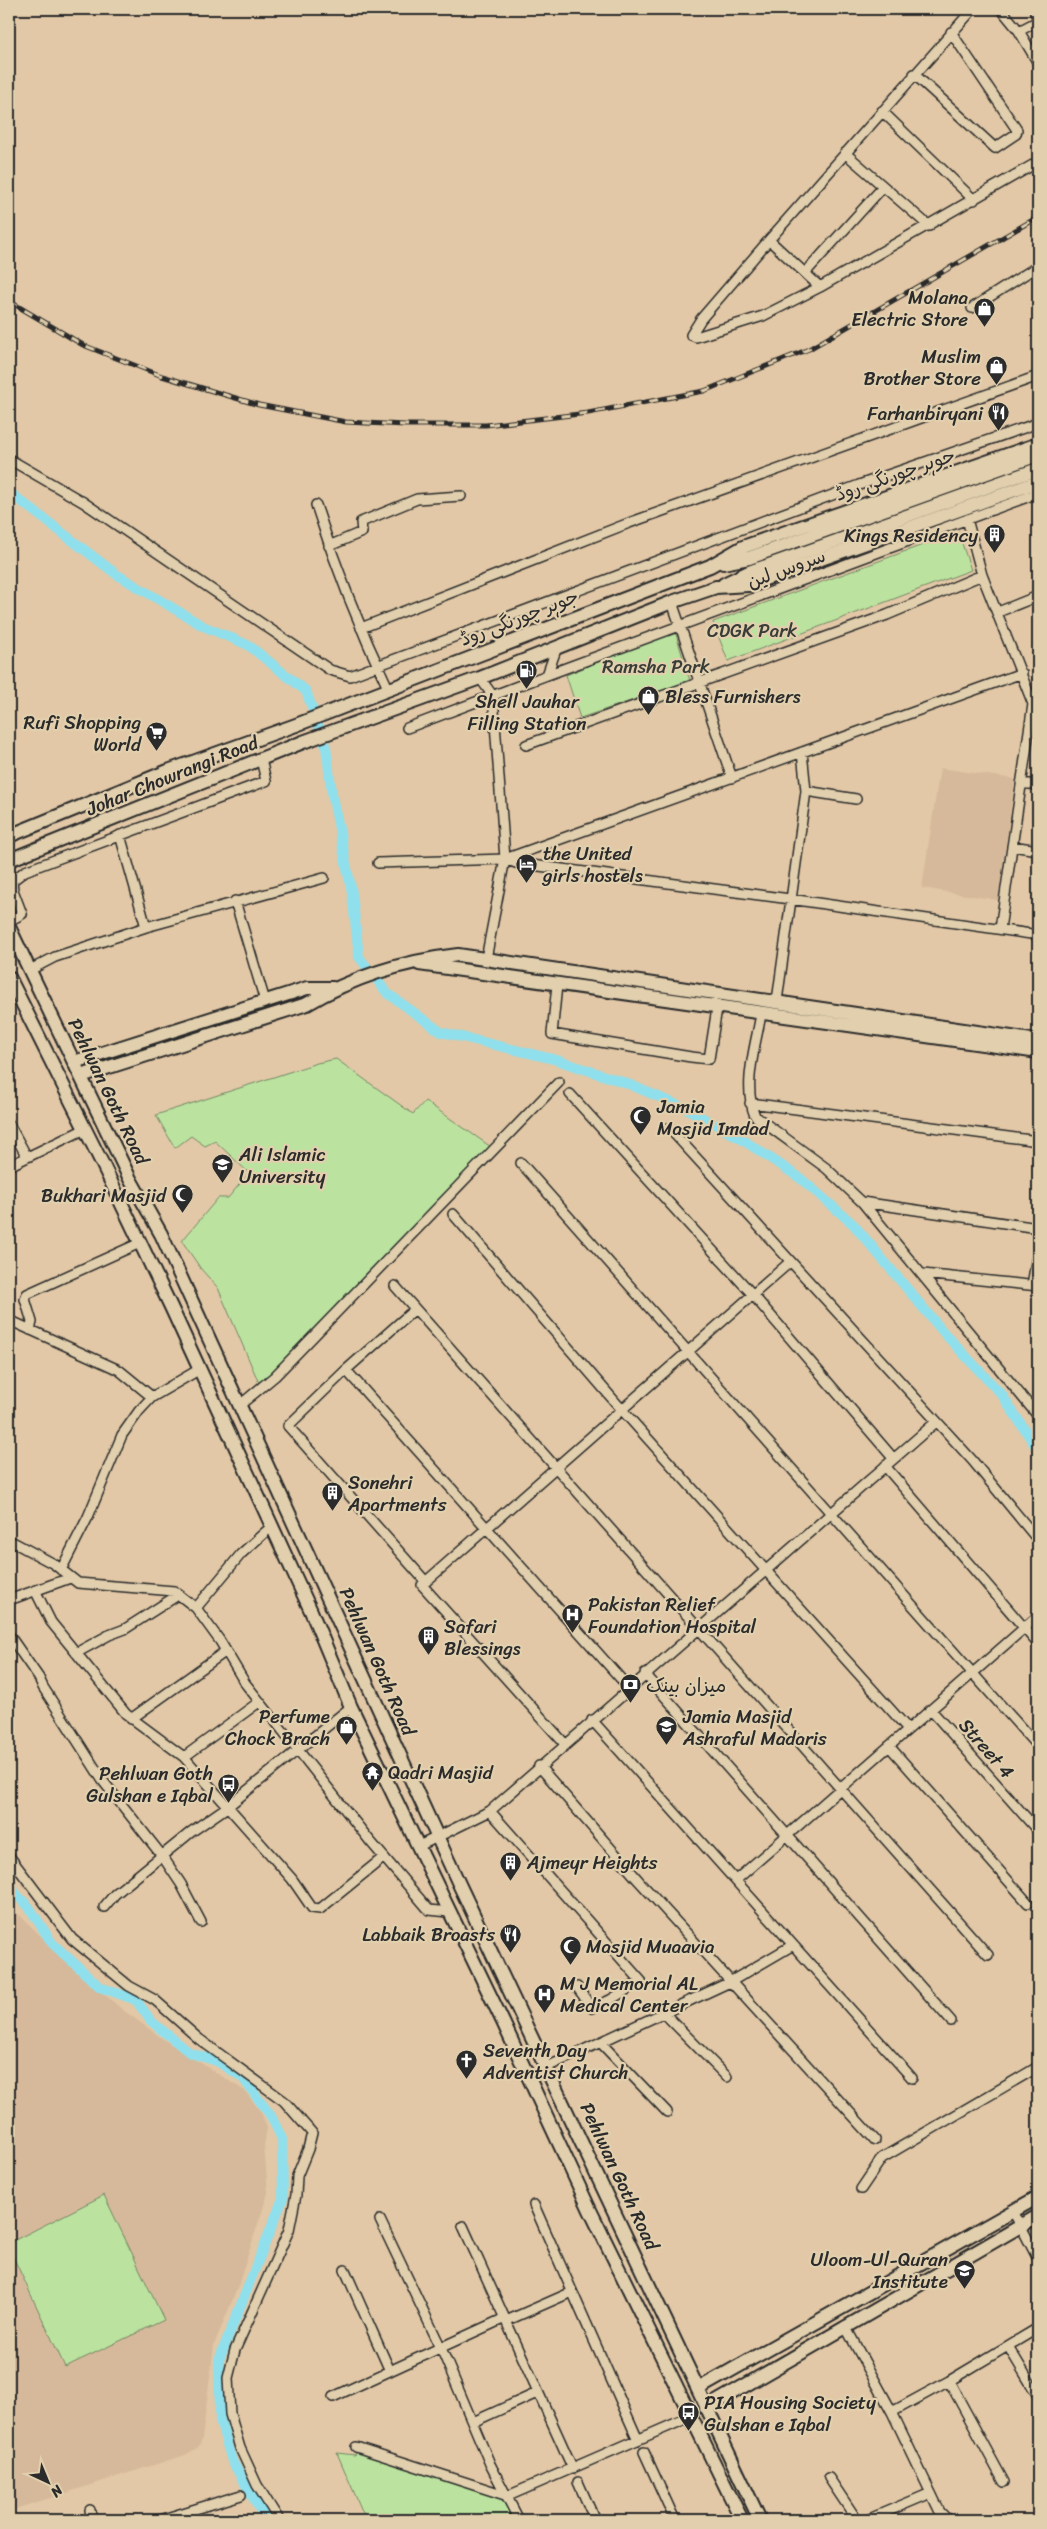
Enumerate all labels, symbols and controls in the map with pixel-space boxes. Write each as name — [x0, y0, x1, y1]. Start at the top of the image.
place label: Molana Electric Store — [851, 281, 968, 336]
shop icon: Molana Electric Store — [972, 296, 996, 327]
place label: Muslim Brother Store — [864, 340, 981, 395]
shop icon: Muslim Brother Store — [985, 355, 1009, 386]
place label: Farhanbiryani — [867, 397, 984, 430]
restaurant icon: Farhanbiryani — [987, 401, 1011, 432]
street label: جوہر چورنگی روڈ — [831, 438, 960, 510]
place label: Kings Residency — [844, 519, 978, 552]
building icon: Kings Residency — [982, 523, 1006, 554]
street label: سروس لین — [742, 539, 830, 598]
street label: جوہر چورنگی روڈ — [455, 580, 584, 655]
park label: CDGK Park — [707, 614, 797, 647]
park label: Ramsha Park — [602, 650, 710, 683]
fuel station icon: Shell Jauhar Filling Station — [515, 658, 539, 689]
place label: Bless Furnishers — [665, 680, 801, 713]
shop icon: Bless Furnishers — [637, 684, 661, 715]
place label: Shell Jauhar Filling Station — [467, 685, 587, 740]
place label: Rufi Shopping World — [24, 706, 143, 761]
supermarket icon: Rufi Shopping World — [145, 721, 169, 752]
street label: Johar Chowrangi Road — [80, 726, 264, 825]
place label: the United girls hostels — [541, 837, 643, 892]
hotel icon: the United girls hostels — [515, 852, 539, 883]
street label: Pehlwan Goth Road — [59, 1012, 159, 1172]
place label: Jamia Masjid Imdad — [656, 1090, 771, 1145]
mosque icon: Jamia Masjid Imdad — [629, 1105, 653, 1136]
place label: Ali Islamic University — [238, 1138, 326, 1193]
school or university icon: Ali Islamic University — [211, 1153, 235, 1184]
place label: Bukhari Masjid — [41, 1179, 168, 1212]
mosque icon: Bukhari Masjid — [170, 1183, 194, 1214]
place label: Sonehri Apartments — [347, 1466, 447, 1521]
building icon: Sonehri Apartments — [320, 1481, 344, 1512]
street label: Pehlwan Goth Road — [330, 1582, 426, 1743]
place label: Pakistan Relief Foundation Hospital — [588, 1588, 756, 1643]
hospital icon: Pakistan Relief Foundation Hospital — [560, 1603, 584, 1634]
place label: Safari Blessings — [444, 1610, 521, 1665]
building icon: Safari Blessings — [416, 1625, 440, 1656]
place label: میزان بینک — [646, 1669, 726, 1702]
bank icon: میزان بینک — [618, 1673, 642, 1704]
place label: Perfume Chock Brach — [225, 1700, 330, 1755]
place label: Jamia Masjid Ashraful Madaris — [682, 1700, 827, 1755]
street label: Street 4 — [951, 1710, 1023, 1786]
shop icon: Perfume Chock Brach — [334, 1715, 358, 1746]
school or university icon: Jamia Masjid Ashraful Madaris — [655, 1715, 679, 1746]
place label: Qadri Masjid — [388, 1756, 494, 1789]
place label: Pehlwan Goth Gulshan e Iqbal — [86, 1757, 214, 1812]
temple icon: Qadri Masjid — [360, 1760, 384, 1791]
bus stop icon: Pehlwan Goth Gulshan e Iqbal — [217, 1772, 241, 1803]
place label: Ajmeyr Heights — [526, 1846, 658, 1879]
building icon: Ajmeyr Heights — [499, 1850, 523, 1881]
place label: Labbaik Broasts — [362, 1918, 495, 1951]
restaurant icon: Labbaik Broasts — [499, 1922, 523, 1953]
place label: Masjid Muaavia — [586, 1930, 715, 1963]
mosque icon: Masjid Muaavia — [558, 1934, 582, 1965]
place label: M J Memorial AL Medical Center — [560, 1967, 698, 2022]
hospital icon: M J Memorial AL Medical Center — [532, 1982, 556, 2013]
place label: Seventh Day Adventist Church — [482, 2034, 629, 2089]
church icon: Seventh Day Adventist Church — [455, 2049, 479, 2080]
street label: Pehlwan Goth Road — [571, 2097, 669, 2257]
place label: Uloom-Ul-Quran Institute — [811, 2243, 948, 2298]
school or university icon: Uloom-Ul-Quran Institute — [952, 2258, 976, 2289]
place label: PIA Housing Society Gulshan e Iqbal — [704, 2386, 876, 2441]
bus stop icon: PIA Housing Society Gulshan e Iqbal — [676, 2401, 700, 2432]
north arrow — [22, 2456, 72, 2506]
text: N — [44, 2478, 70, 2504]

